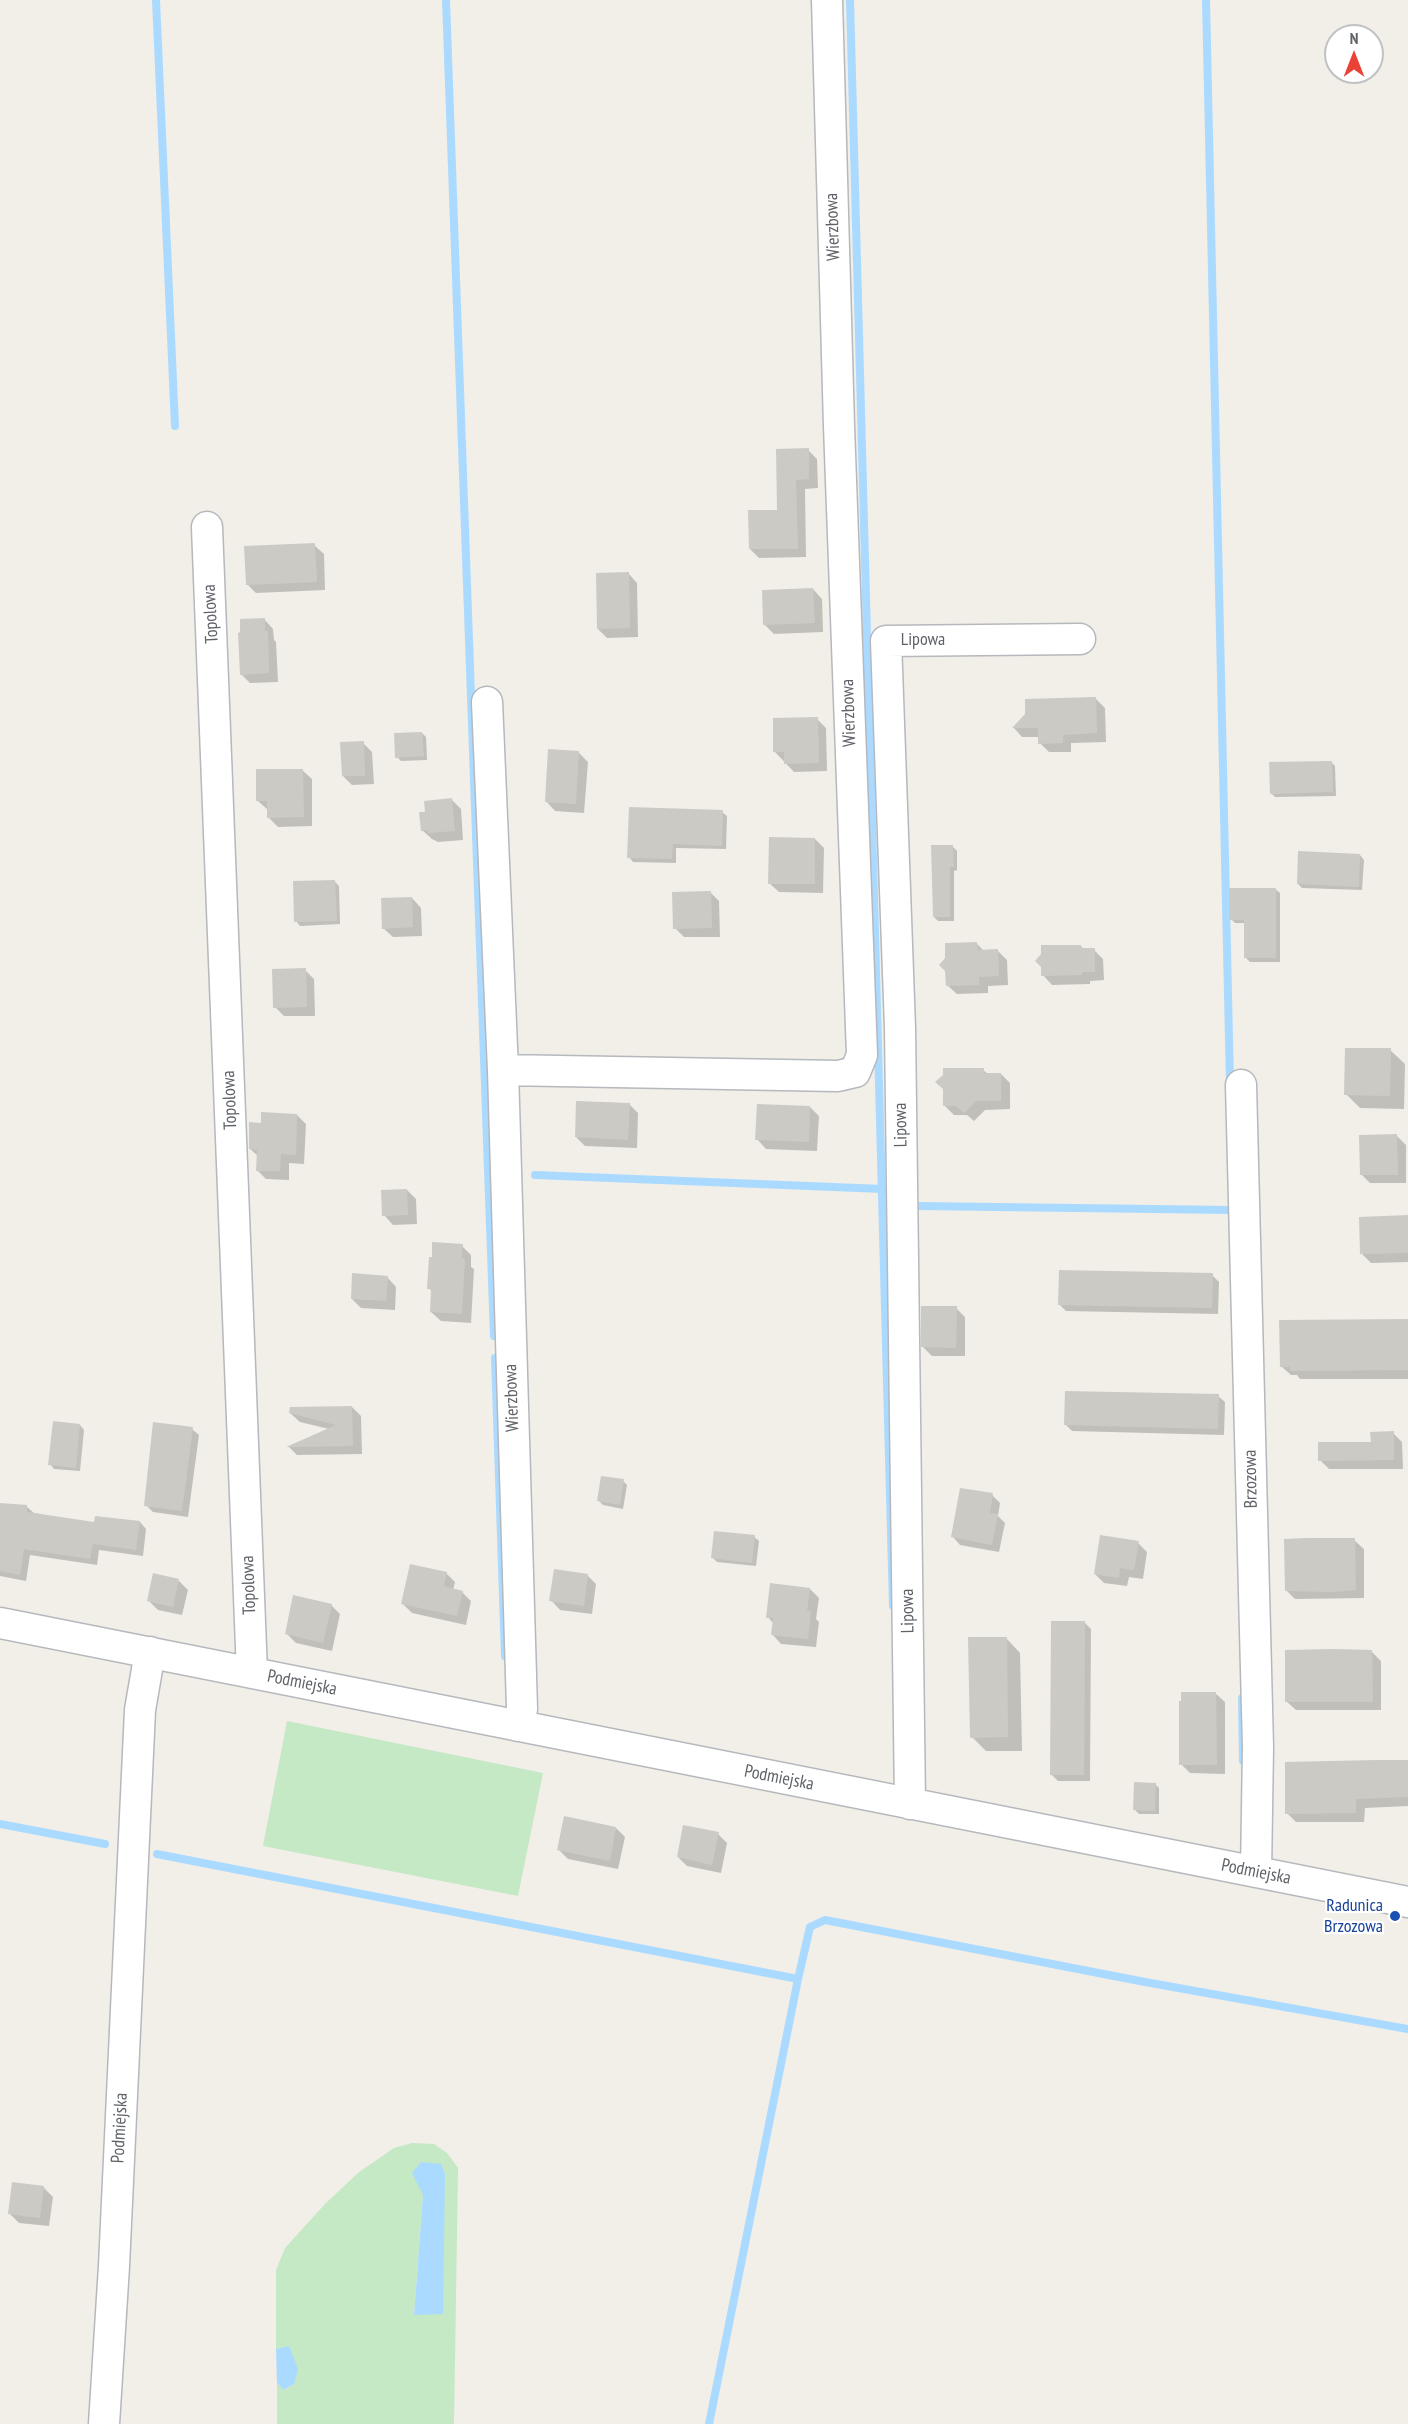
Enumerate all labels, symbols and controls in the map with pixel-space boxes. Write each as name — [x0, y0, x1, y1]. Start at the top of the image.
north arrow — [1324, 24, 1384, 84]
text: N — [1350, 28, 1358, 48]
street label: Wierzbowa — [821, 193, 845, 261]
street label: Topolowa — [199, 584, 223, 644]
street label: Lipowa — [901, 629, 945, 651]
street label: Wierzbowa — [837, 679, 861, 747]
street label: Topolowa — [218, 1070, 242, 1130]
street label: Lipowa — [890, 1102, 912, 1148]
street label: Wierzbowa — [500, 1364, 524, 1432]
street label: Brzozowa — [1240, 1449, 1262, 1509]
street label: Topolowa — [237, 1555, 261, 1615]
street label: Lipowa — [897, 1588, 919, 1634]
street label: Podmiejska — [265, 1666, 339, 1700]
street label: Podmiejska — [742, 1761, 816, 1795]
street label: Podmiejska — [1219, 1855, 1293, 1889]
place label: Radunica Brzozowa — [1324, 1895, 1383, 1938]
marker: Radunica Brzozowa — [1388, 1909, 1402, 1923]
street label: Podmiejska — [107, 2092, 133, 2164]

